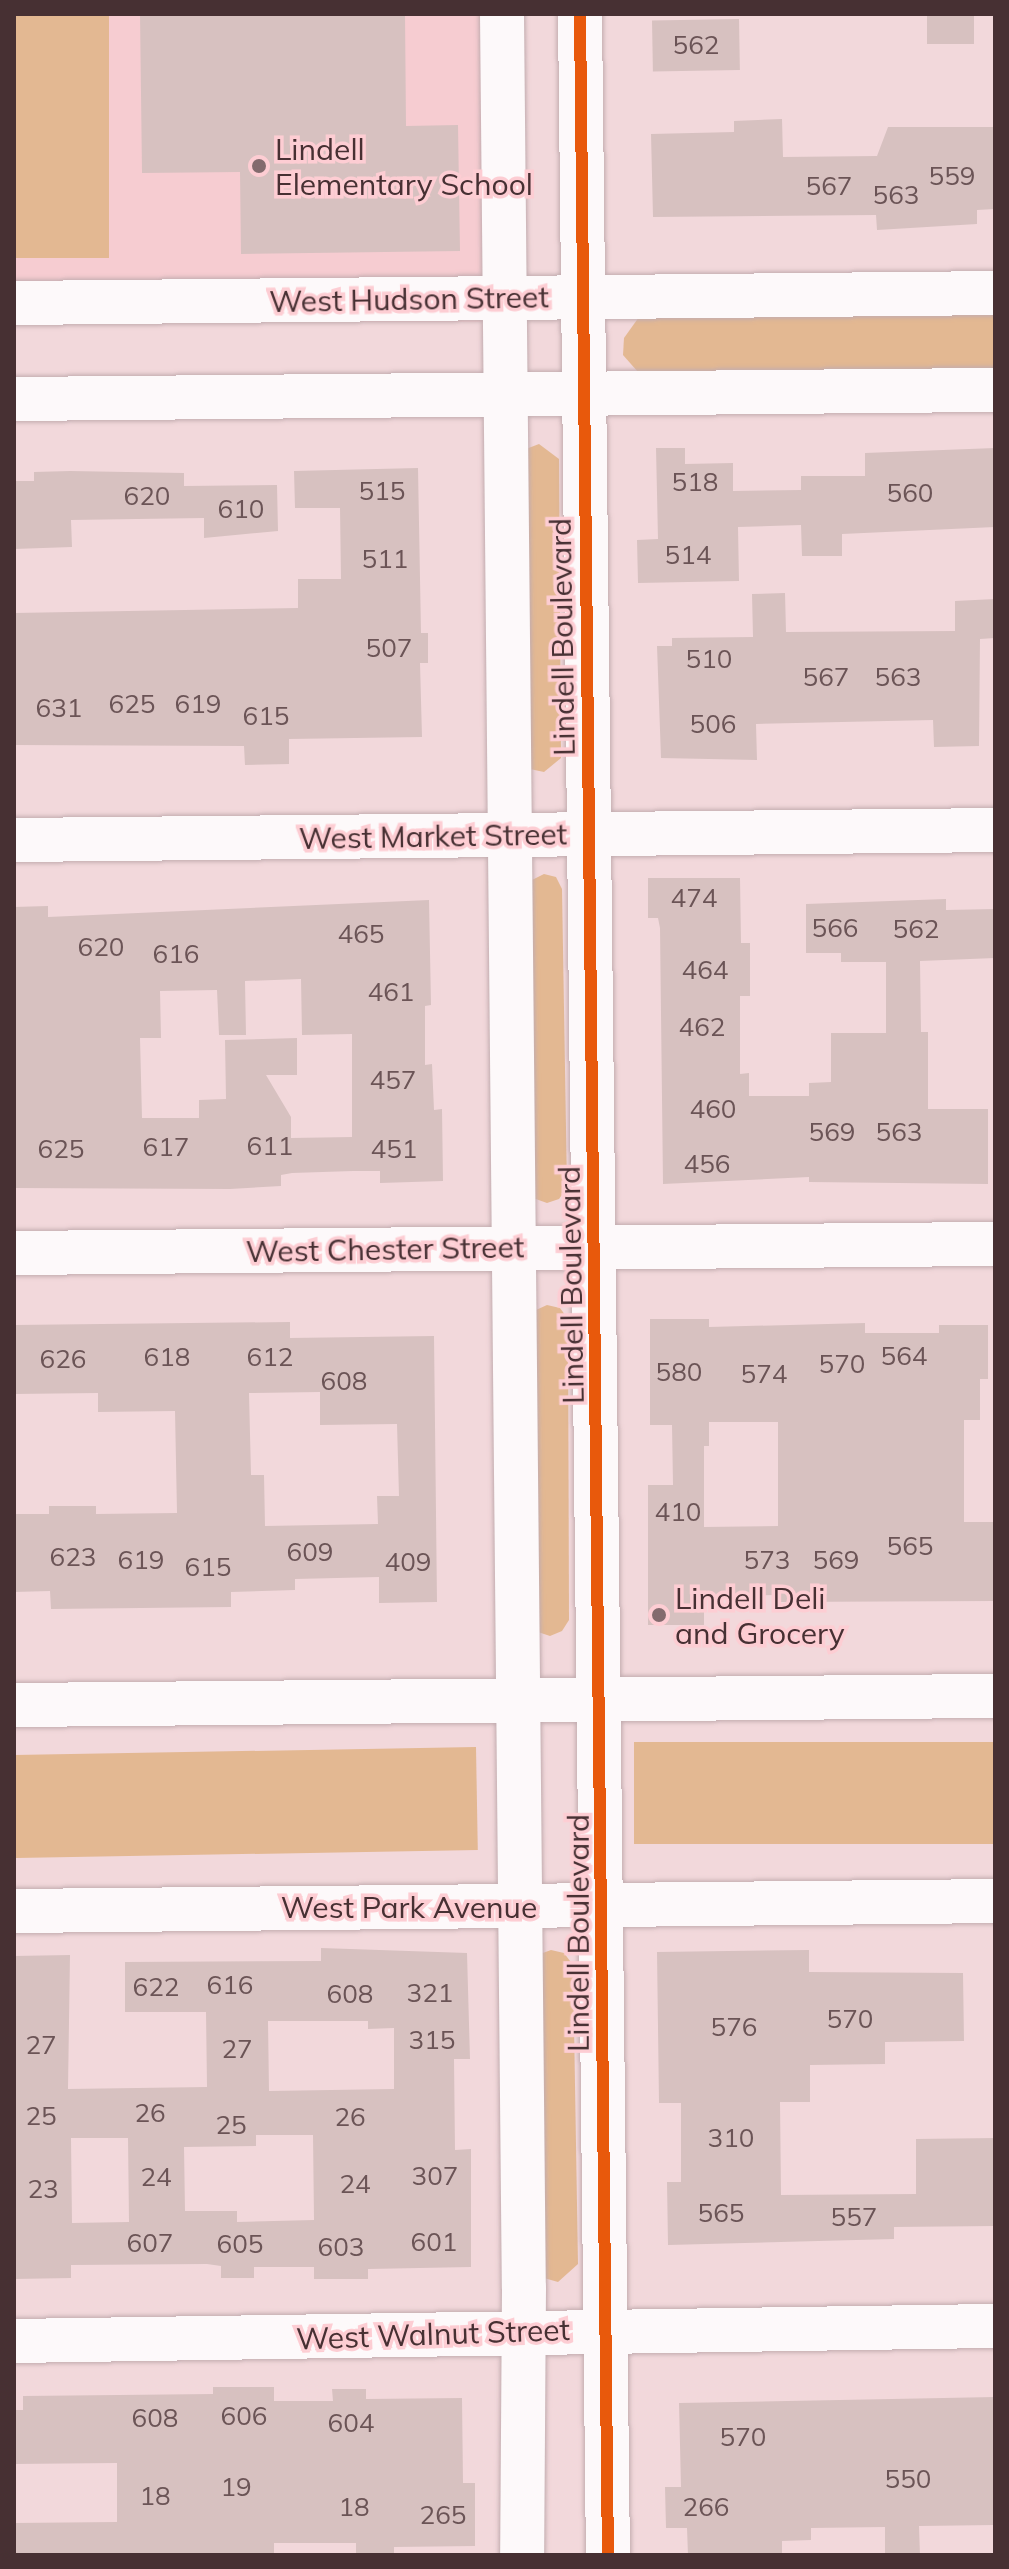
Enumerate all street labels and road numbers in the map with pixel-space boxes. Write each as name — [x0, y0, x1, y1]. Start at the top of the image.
street label: West Hudson Street — [269, 279, 549, 319]
street label: Lindell Boulevard — [542, 518, 582, 756]
street label: West Market Street — [299, 816, 567, 856]
street label: Lindell Boulevard — [551, 1166, 591, 1404]
street label: West Chester Street — [245, 1229, 525, 1269]
street label: Lindell Boulevard — [560, 1814, 596, 2052]
street label: West Park Avenue — [281, 1889, 537, 1925]
street label: West Walnut Street — [295, 2311, 571, 2357]

